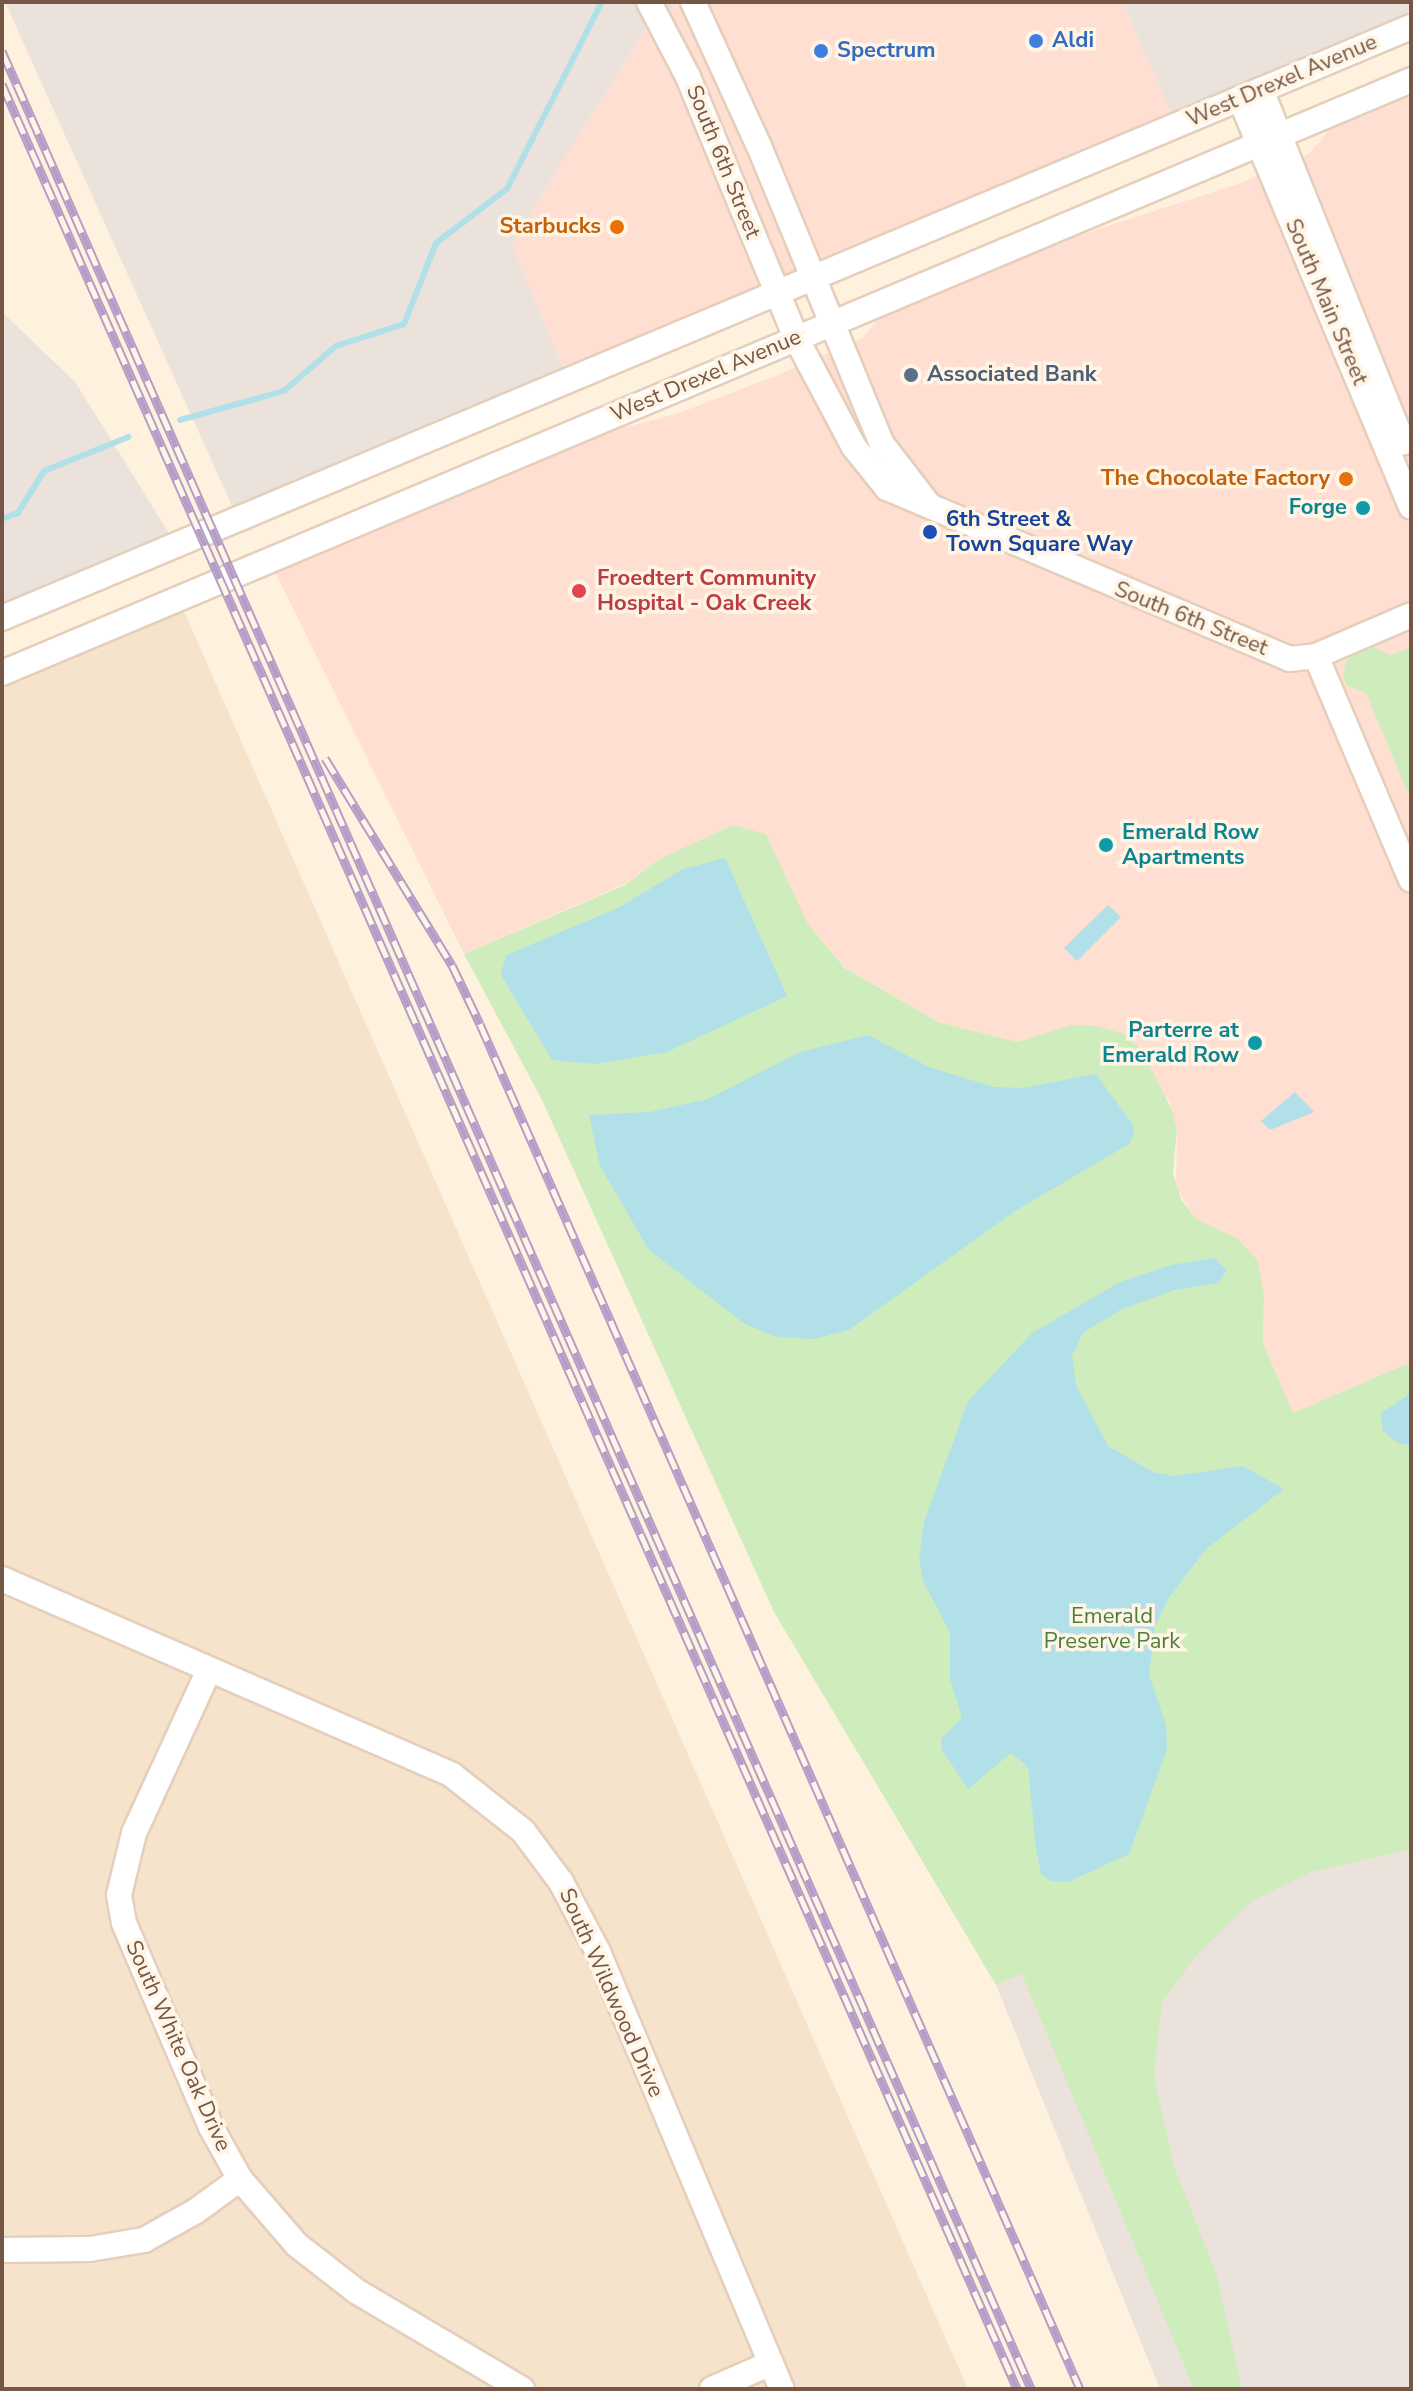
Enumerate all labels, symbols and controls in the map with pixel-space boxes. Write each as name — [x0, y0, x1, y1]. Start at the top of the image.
place label: Aldi — [1052, 28, 1094, 54]
street label: West Drexel Avenue — [1183, 29, 1381, 133]
marker: Aldi — [1027, 32, 1045, 50]
place label: Spectrum — [837, 38, 936, 64]
marker: Spectrum — [812, 42, 830, 60]
street label: South 6th Street — [680, 81, 766, 243]
place label: Starbucks — [499, 214, 601, 240]
street label: South Main Street — [1279, 215, 1373, 389]
marker: Starbucks — [608, 218, 626, 236]
street label: West Drexel Avenue — [607, 324, 805, 428]
place label: Associated Bank — [927, 362, 1097, 388]
marker: Associated Bank — [902, 366, 920, 384]
place label: The Chocolate Factory — [1101, 466, 1330, 492]
marker: The Chocolate Factory — [1337, 470, 1355, 488]
place label: Forge — [1289, 495, 1347, 521]
marker: Forge — [1354, 499, 1372, 517]
place label: 6th Street & Town Square Way — [946, 506, 1133, 558]
marker: 6th Street & Town Square Way — [921, 523, 939, 541]
place label: Froedtert Community Hospital - Oak Creek — [597, 565, 816, 616]
street label: South 6th Street — [1110, 576, 1272, 662]
marker: Froedtert Community Hospital - Oak Creek — [568, 580, 590, 602]
place label: Emerald Row Apartments — [1122, 819, 1259, 870]
marker: Emerald Row Apartments — [1097, 836, 1115, 854]
place label: Parterre at Emerald Row — [1102, 1017, 1239, 1068]
marker: Parterre at Emerald Row — [1246, 1034, 1264, 1052]
park label: Emerald Preserve Park — [1044, 1603, 1180, 1654]
street label: South Wildwood Drive — [553, 1884, 669, 2102]
street label: South White Oak Drive — [120, 1936, 236, 2156]

